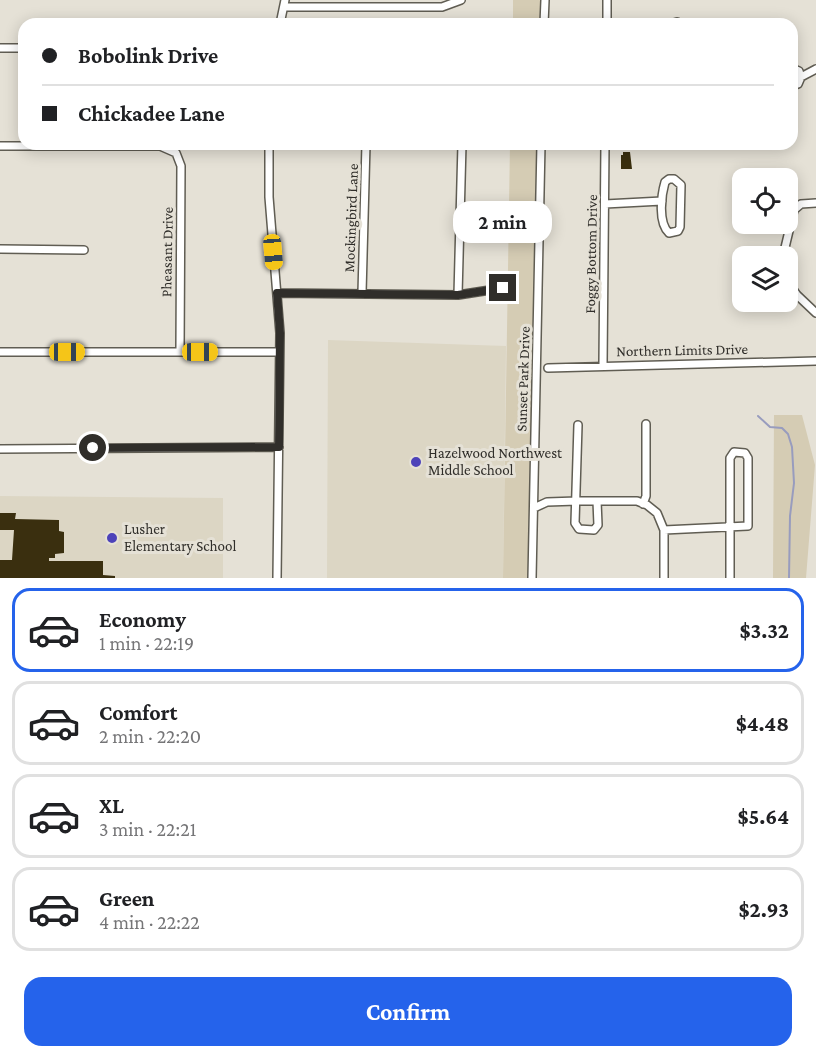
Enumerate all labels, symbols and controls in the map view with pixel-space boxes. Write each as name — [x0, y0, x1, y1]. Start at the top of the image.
text: Bobolink Drive — [78, 43, 218, 68]
text: Chickadee Lane — [78, 101, 225, 126]
street label: Mockingbird Lane — [341, 163, 362, 273]
map controls — [732, 168, 798, 312]
button: locate — [732, 168, 798, 234]
street label: Foggy Bottom Drive — [582, 194, 601, 314]
callout: 2 min — [454, 201, 552, 243]
street label: Pheasant Drive — [158, 206, 176, 297]
text: 2 min — [478, 211, 527, 233]
car — [262, 233, 284, 271]
button: layers — [732, 246, 798, 312]
route end — [489, 274, 516, 301]
street label: Sunset Park Drive — [513, 326, 533, 432]
street label: Northern Limits Drive — [616, 341, 748, 359]
car — [49, 343, 85, 361]
car — [182, 343, 218, 361]
route start — [79, 434, 106, 461]
place label: Hazelwood Northwest Middle School — [428, 445, 563, 478]
marker: Hazelwood Northwest Middle School — [409, 455, 423, 469]
place label: Lusher Elementary School — [124, 521, 236, 555]
marker: Lusher Elementary School — [105, 531, 119, 545]
icon: car — [27, 603, 81, 657]
text: Economy — [99, 607, 186, 632]
text: $3.32 — [740, 618, 789, 643]
text: 1 min · 22:19 — [99, 632, 194, 654]
icon: car — [27, 696, 81, 750]
text: Comfort — [99, 700, 177, 725]
text: $4.48 — [736, 711, 789, 736]
text: 2 min · 22:20 — [99, 725, 201, 747]
icon: car — [27, 789, 81, 843]
text: XL — [99, 793, 124, 818]
text: $5.64 — [738, 804, 789, 829]
text: 3 min · 22:21 — [99, 818, 196, 840]
icon: car — [27, 882, 81, 936]
text: Green — [99, 886, 155, 911]
text: $2.93 — [738, 897, 789, 922]
text: 4 min · 22:22 — [99, 911, 200, 933]
button: Confirm — [24, 977, 792, 1046]

